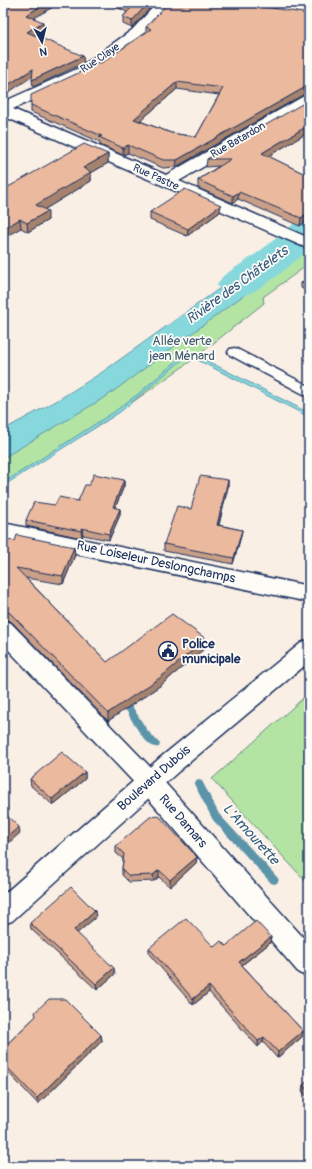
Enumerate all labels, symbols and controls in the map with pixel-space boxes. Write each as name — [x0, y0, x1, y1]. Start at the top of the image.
north arrow — [22, 22, 62, 62]
street label: Rue Claye — [78, 40, 122, 76]
text: N — [38, 44, 48, 58]
street label: Rue Batardon — [208, 119, 268, 161]
street label: Rue Pastre — [131, 161, 182, 193]
water label: Rivière des Châtelets — [183, 241, 293, 328]
park label: Allée verte jean Ménard — [148, 333, 215, 364]
street label: Rue Loiseleur Deslongchamps — [75, 537, 237, 587]
place label: Police municipale — [182, 636, 241, 667]
public building icon: Police municipale — [157, 640, 179, 662]
street label: Boulevard Dubois — [114, 742, 194, 814]
street label: Rue Damars — [155, 791, 211, 851]
water label: L'Amourette — [219, 800, 284, 870]

